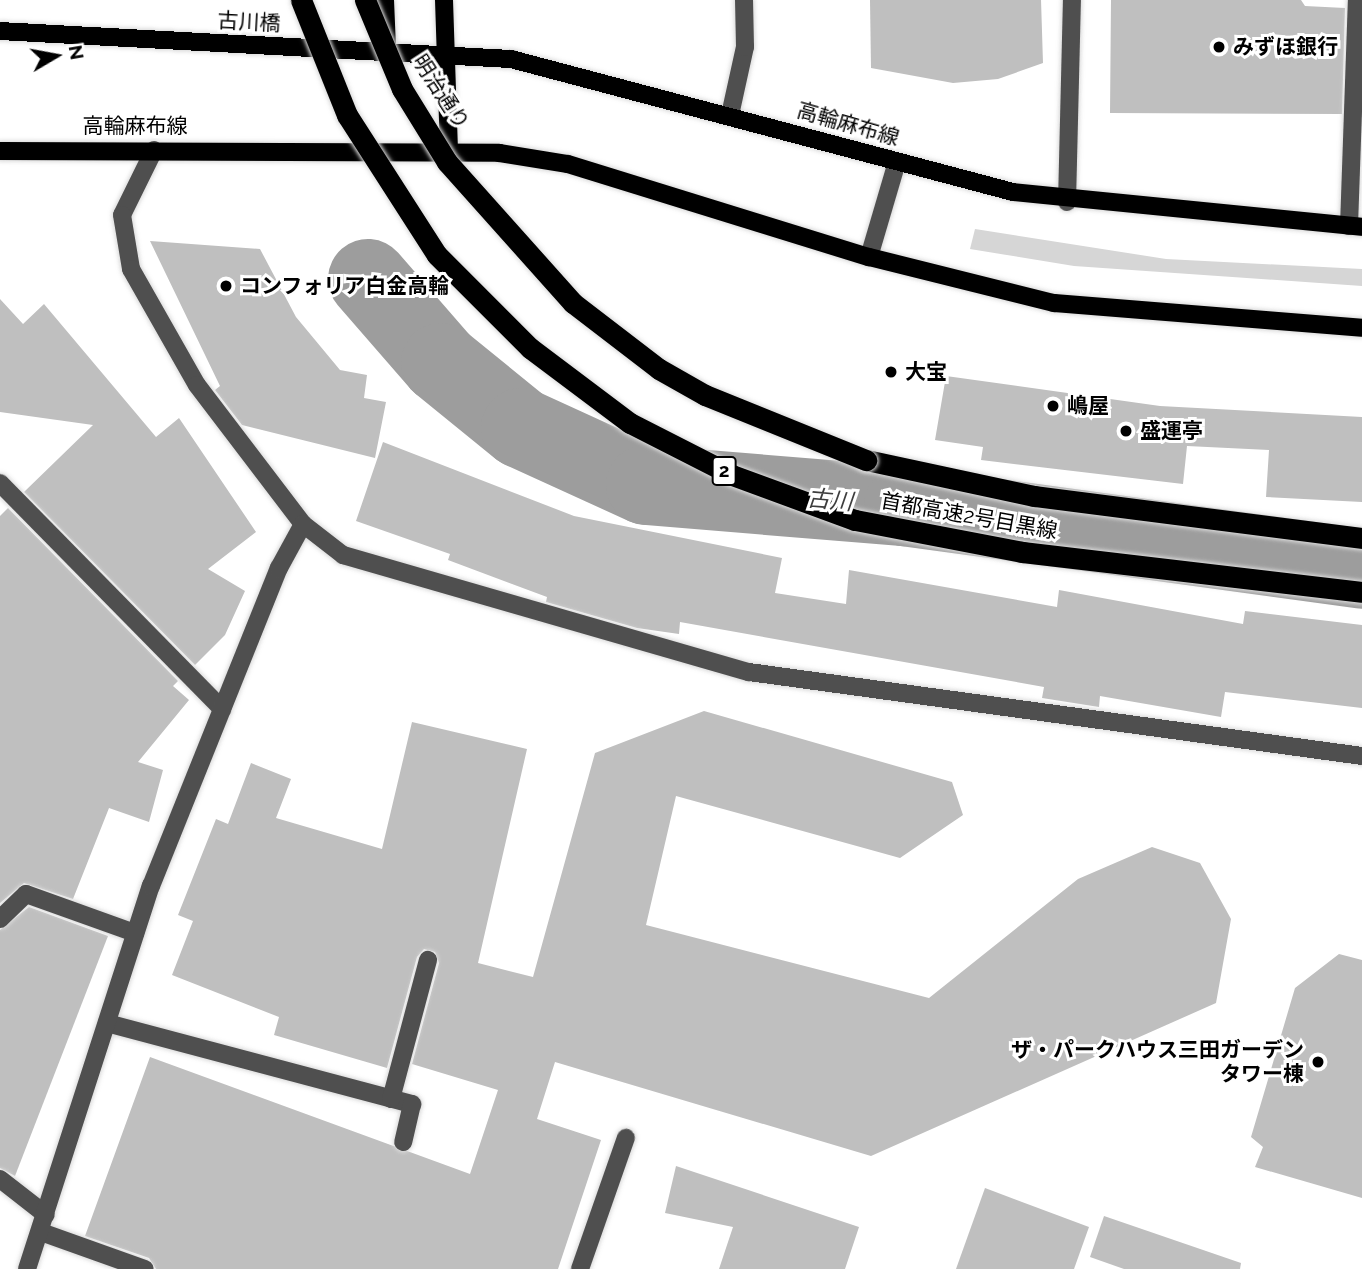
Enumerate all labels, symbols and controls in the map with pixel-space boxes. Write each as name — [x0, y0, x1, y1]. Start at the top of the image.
street label: 古川橋 — [217, 8, 281, 36]
north arrow — [21, 21, 91, 91]
place label: みずほ銀行 — [1233, 34, 1338, 60]
marker: みずほ銀行 — [1211, 39, 1227, 55]
text: N — [65, 43, 89, 61]
street label: 明治通り — [408, 50, 474, 134]
street label: 高輪麻布線 — [794, 97, 902, 151]
street label: 高輪麻布線 — [83, 113, 187, 139]
place label: コンフォリア白金高輪 — [240, 273, 450, 299]
marker: コンフォリア白金高輪 — [218, 278, 234, 294]
place label: 大宝 — [905, 359, 947, 385]
marker: 大宝 — [883, 364, 899, 380]
place label: 嶋屋 — [1067, 393, 1109, 419]
marker: 嶋屋 — [1045, 398, 1061, 414]
place label: 盛運亭 — [1140, 418, 1203, 444]
marker: 盛運亭 — [1118, 423, 1134, 439]
road number: 2 — [710, 456, 738, 486]
water label: 古川 — [806, 484, 854, 516]
street label: 首都高速2号目黒線 — [879, 488, 1059, 544]
place label: ザ・パークハウス三田ガーデン タワー棟 — [1010, 1037, 1304, 1087]
marker: ザ・パークハウス三田ガーデン タワー棟 — [1310, 1054, 1326, 1070]

